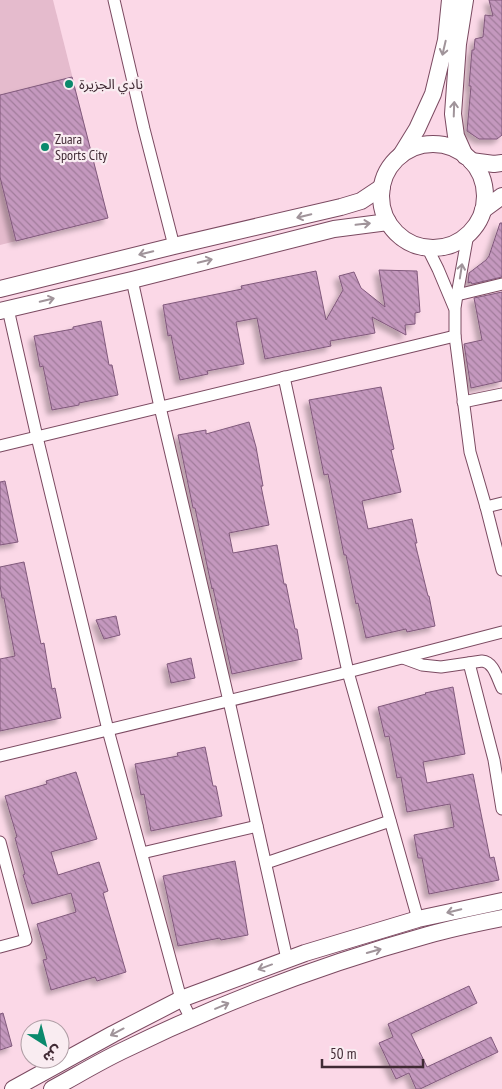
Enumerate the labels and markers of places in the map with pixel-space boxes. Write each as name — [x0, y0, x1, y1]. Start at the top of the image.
place label: نادي الجزيرة — [79, 75, 143, 95]
marker: نادي الجزيرة — [63, 78, 75, 90]
place label: Zuara Sports City — [55, 130, 108, 164]
marker: Zuara Sports City — [39, 141, 51, 153]

